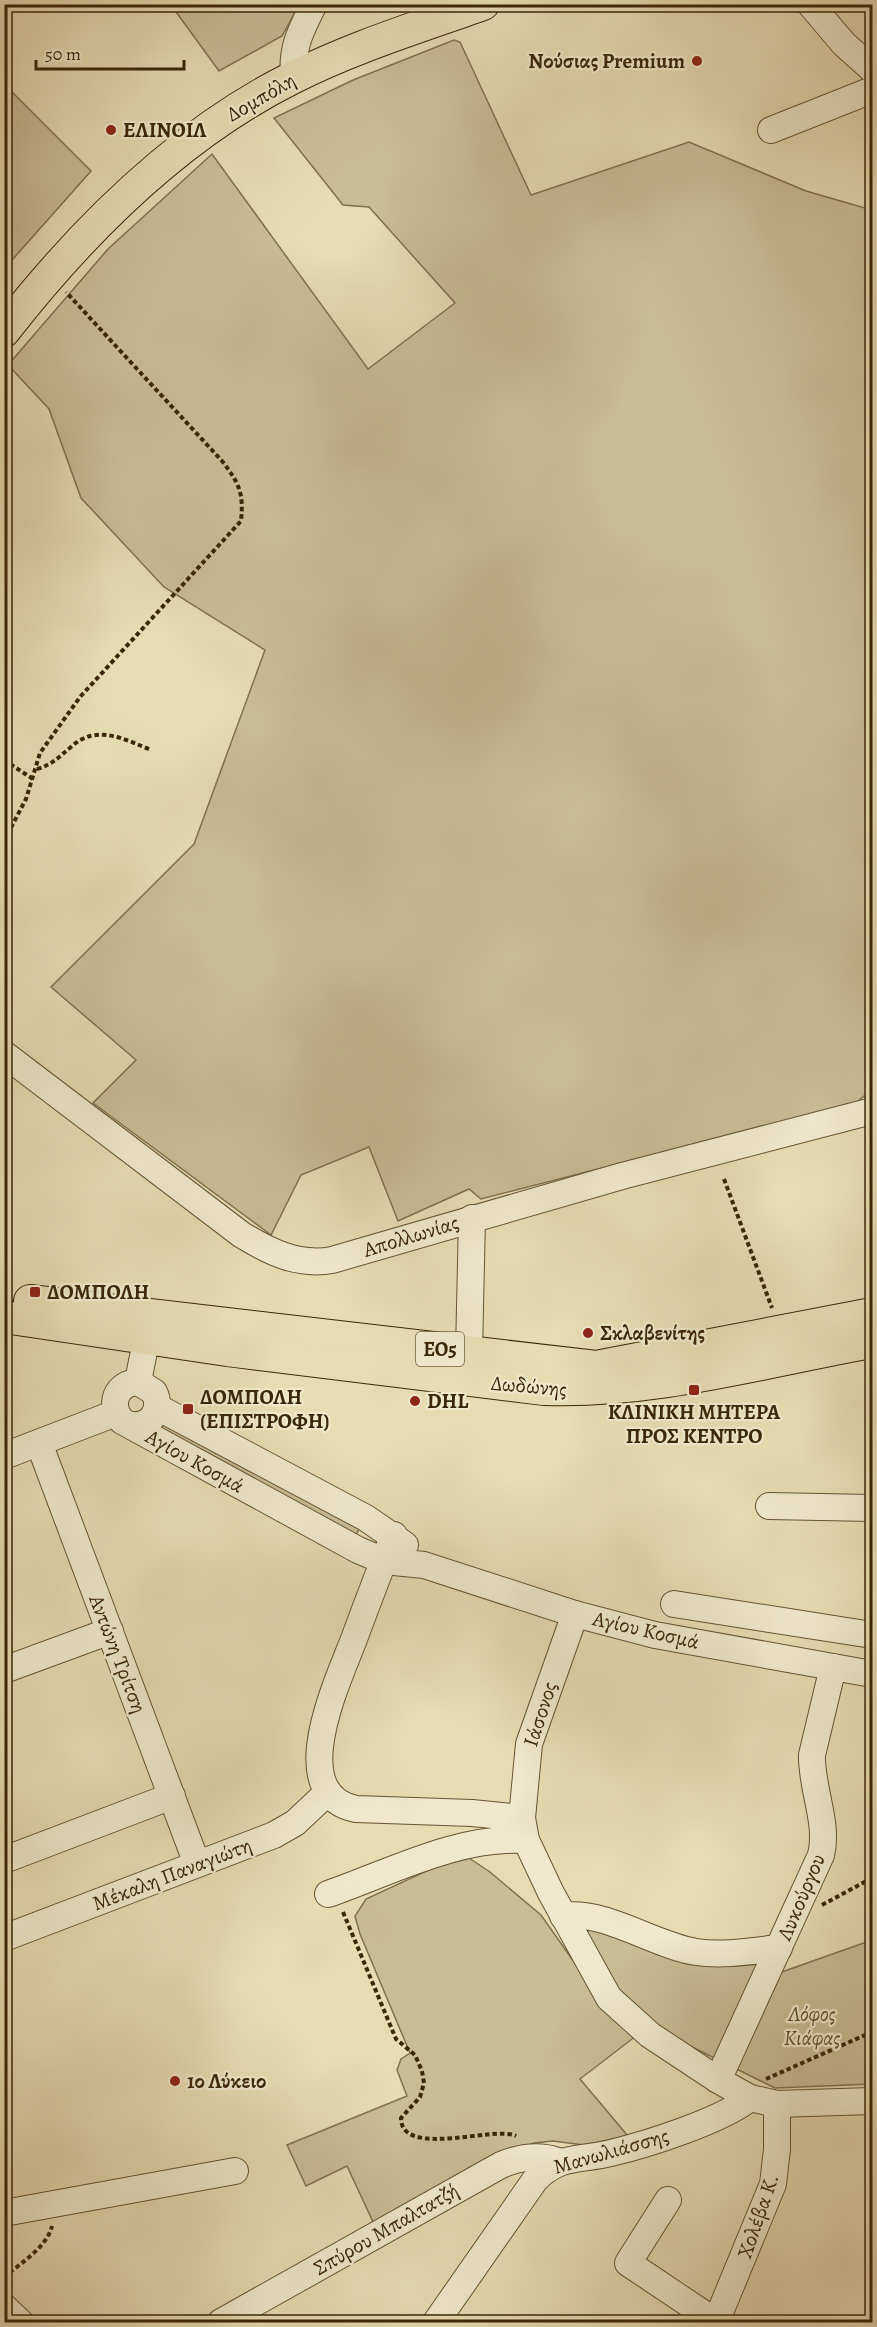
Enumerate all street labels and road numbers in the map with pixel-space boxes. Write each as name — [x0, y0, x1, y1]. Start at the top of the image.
street label: Δομπόλη — [221, 66, 301, 128]
street label: Απολλωνίας — [359, 1208, 462, 1264]
road number: ΕΟ5 — [416, 1332, 464, 1366]
street label: Δωδώνης — [490, 1369, 568, 1403]
street label: Αγίου Κοσμά — [140, 1422, 249, 1500]
street label: Αντώνη Τρίτση — [82, 1590, 153, 1717]
street label: Αγίου Κοσμά — [589, 1604, 702, 1656]
street label: Ιάσονος — [516, 1678, 564, 1750]
street label: Μέκαλη Παναγιώτη — [88, 1831, 256, 1917]
street label: Λυκούργου — [770, 1849, 832, 1945]
street label: Μανωλιάσσης — [550, 2121, 672, 2181]
street label: Χολέβα Κ. — [730, 2170, 786, 2262]
street label: Σπύρου Μπαλτατζή — [308, 2176, 464, 2282]

